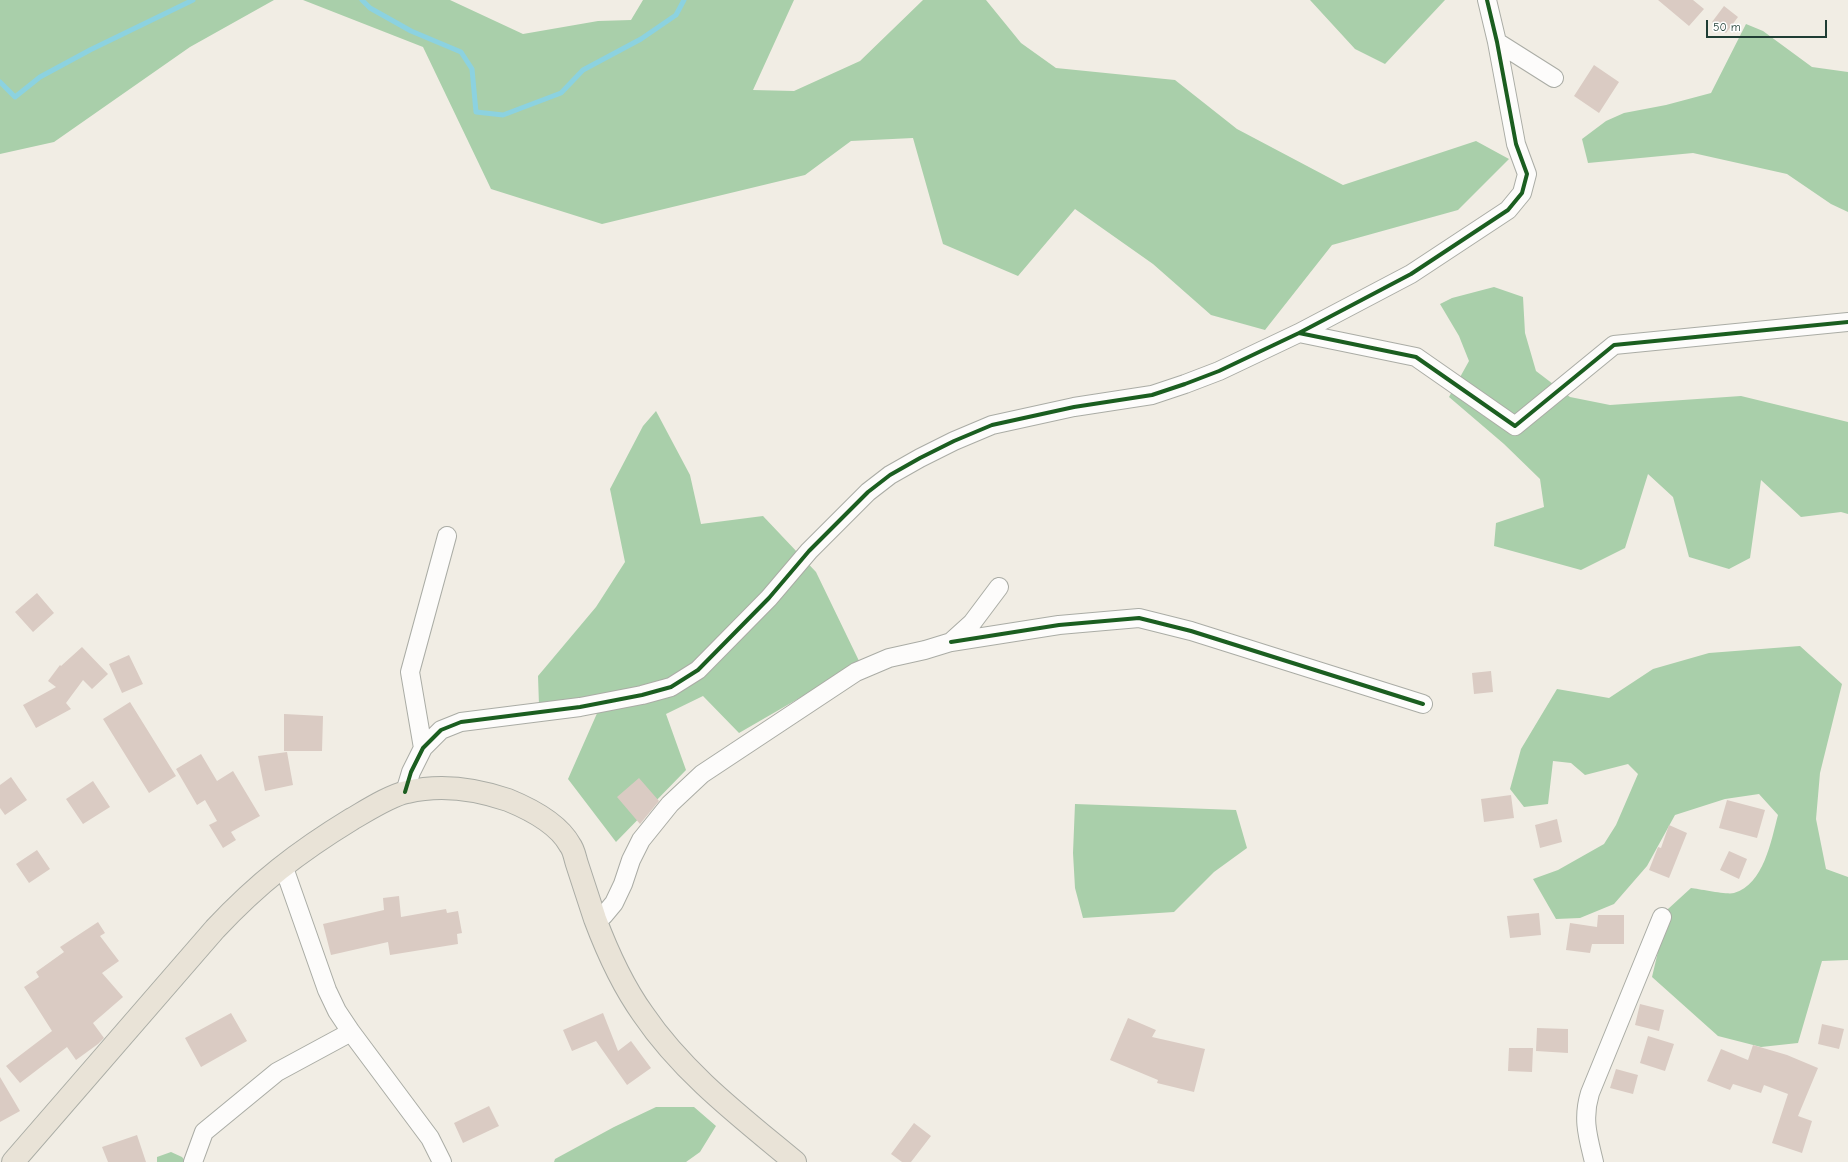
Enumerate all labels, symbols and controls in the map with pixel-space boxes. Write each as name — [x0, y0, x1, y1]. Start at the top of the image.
scale bar — [1708, 12, 1829, 38]
text: 50 m — [1713, 20, 1741, 34]

